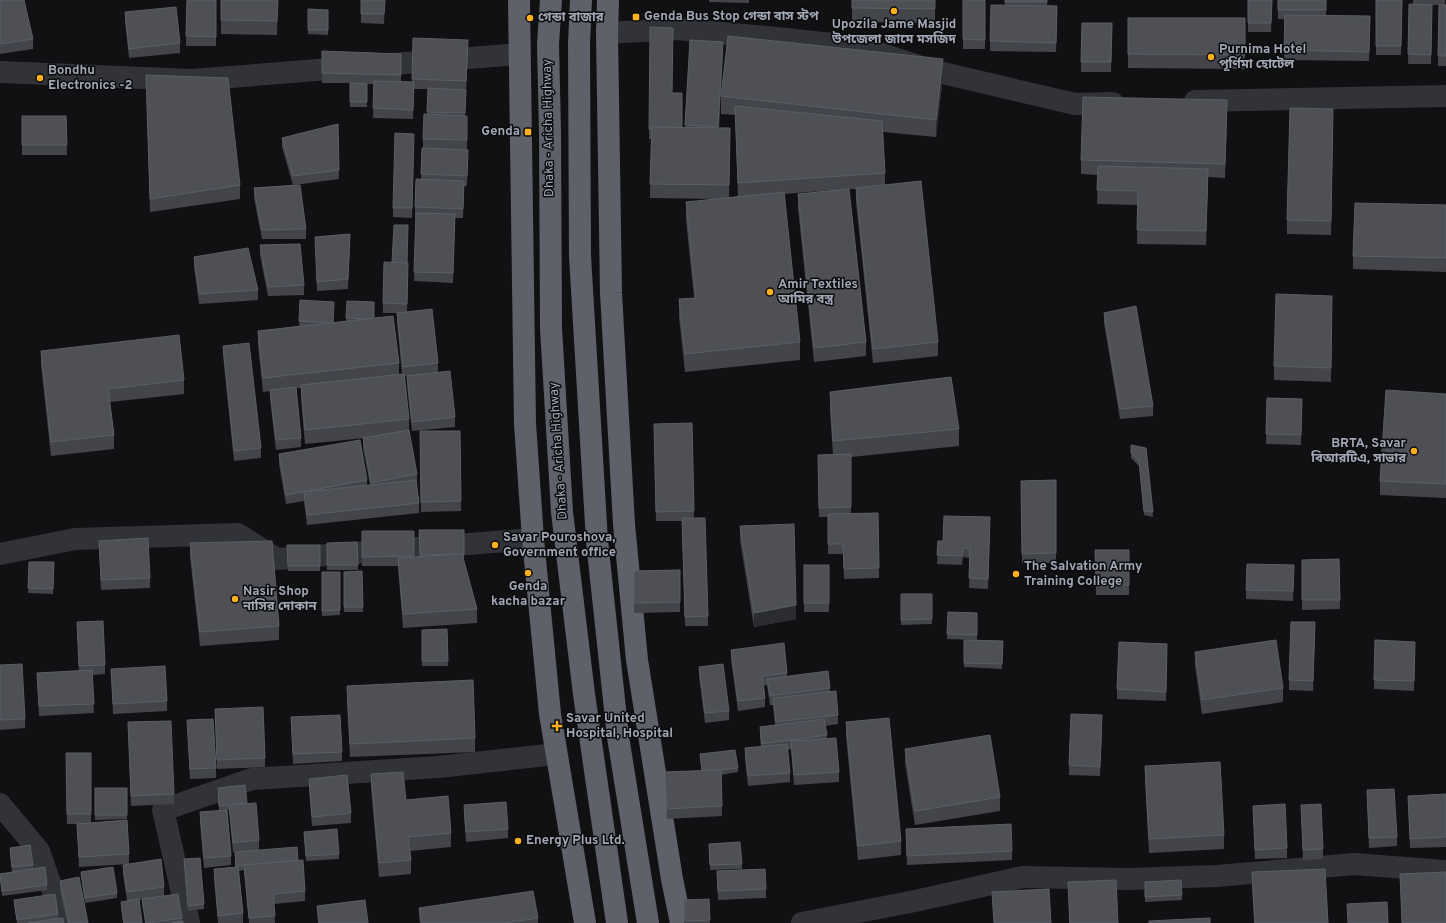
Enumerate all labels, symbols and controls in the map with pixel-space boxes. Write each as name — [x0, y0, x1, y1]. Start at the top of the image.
marker: Upozila Jame Masjid উপজেলা জামে মসজিদ — [889, 6, 899, 16]
place label: Genda Bus Stop গেন্ডা বাস স্টপ — [644, 8, 819, 25]
place label: গেন্ডা বাজার — [538, 10, 604, 26]
marker: Genda Bus Stop গেন্ডা বাস স্টপ — [631, 12, 641, 22]
marker: গেন্ডা বাজার — [525, 13, 535, 23]
place label: Upozila Jame Masjid উপজেলা জামে মসজিদ — [831, 17, 957, 48]
place label: Purnima Hotel পূর্ণিমা হোটেল — [1219, 42, 1306, 73]
marker: Purnima Hotel পূর্ণিমা হোটেল — [1206, 52, 1216, 62]
street label: Dhaka - Aricha Highway — [540, 59, 558, 197]
place label: Bondhu Electronics -2 — [48, 63, 133, 94]
marker: Bondhu Electronics -2 — [35, 73, 45, 83]
place label: Genda — [481, 124, 520, 140]
marker: Genda — [523, 127, 533, 137]
place label: Amir Textiles আমির বস্ত্র — [777, 277, 858, 308]
marker: Amir Textiles আমির বস্ত্র — [765, 287, 775, 297]
street label: Dhaka - Aricha Highway — [546, 382, 572, 520]
place label: BRTA, Savar বিআরটিএ, সাভার — [1310, 436, 1407, 467]
marker: BRTA, Savar বিআরটিএ, সাভার — [1409, 446, 1419, 456]
place label: Savar Pouroshova, Government office — [503, 530, 616, 561]
marker: Savar Pouroshova, Government office — [490, 540, 500, 550]
place label: The Salvation Army Training College — [1024, 559, 1143, 590]
marker: Genda kacha bazar — [523, 568, 533, 578]
marker: The Salvation Army Training College — [1011, 569, 1021, 579]
place label: Genda kacha bazar — [491, 579, 566, 610]
place label: Nasir Shop নাসির দোকান — [242, 584, 317, 615]
marker: Nasir Shop নাসির দোকান — [230, 594, 240, 604]
place label: Savar United Hospital, Hospital — [566, 711, 673, 742]
marker: Savar United Hospital, Hospital — [551, 720, 563, 732]
place label: Energy Plus Ltd. — [526, 833, 625, 849]
marker: Energy Plus Ltd. — [513, 836, 523, 846]

